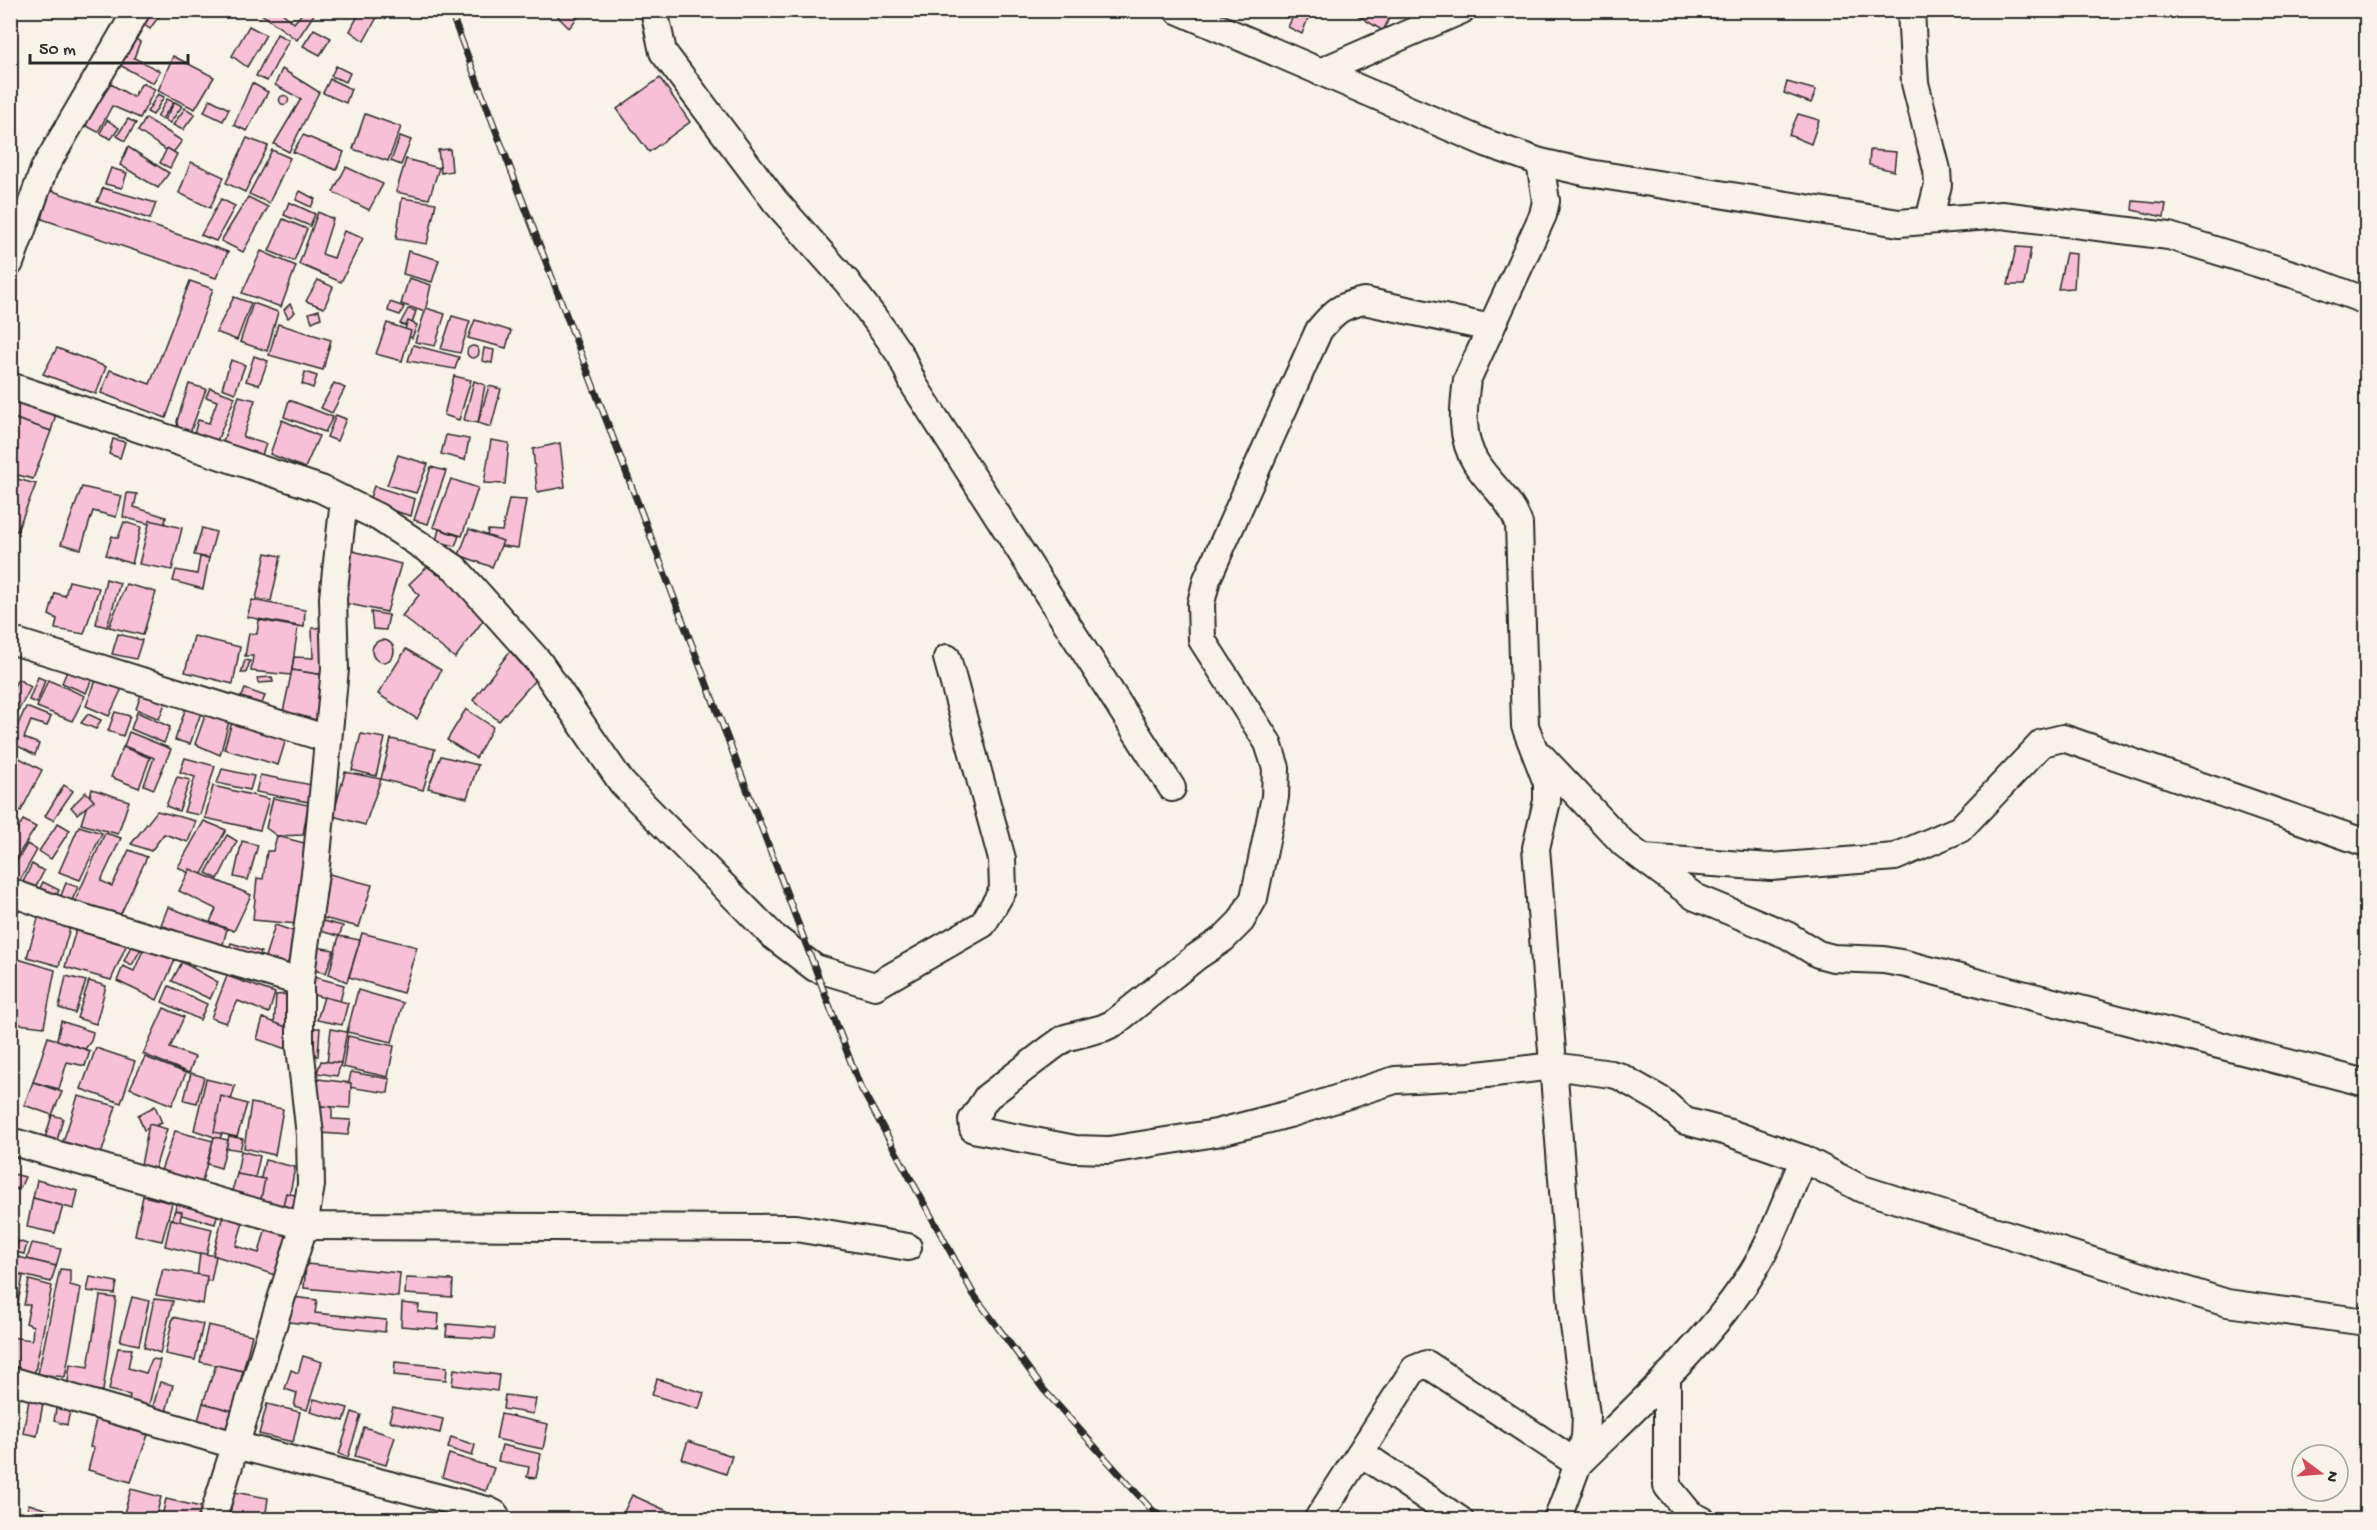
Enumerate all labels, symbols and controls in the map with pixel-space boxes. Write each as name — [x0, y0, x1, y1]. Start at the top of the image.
scale bar — [30, 27, 188, 65]
text: 50 m — [39, 40, 76, 61]
north arrow — [2290, 1443, 2350, 1503]
text: N — [2320, 1469, 2342, 1484]

